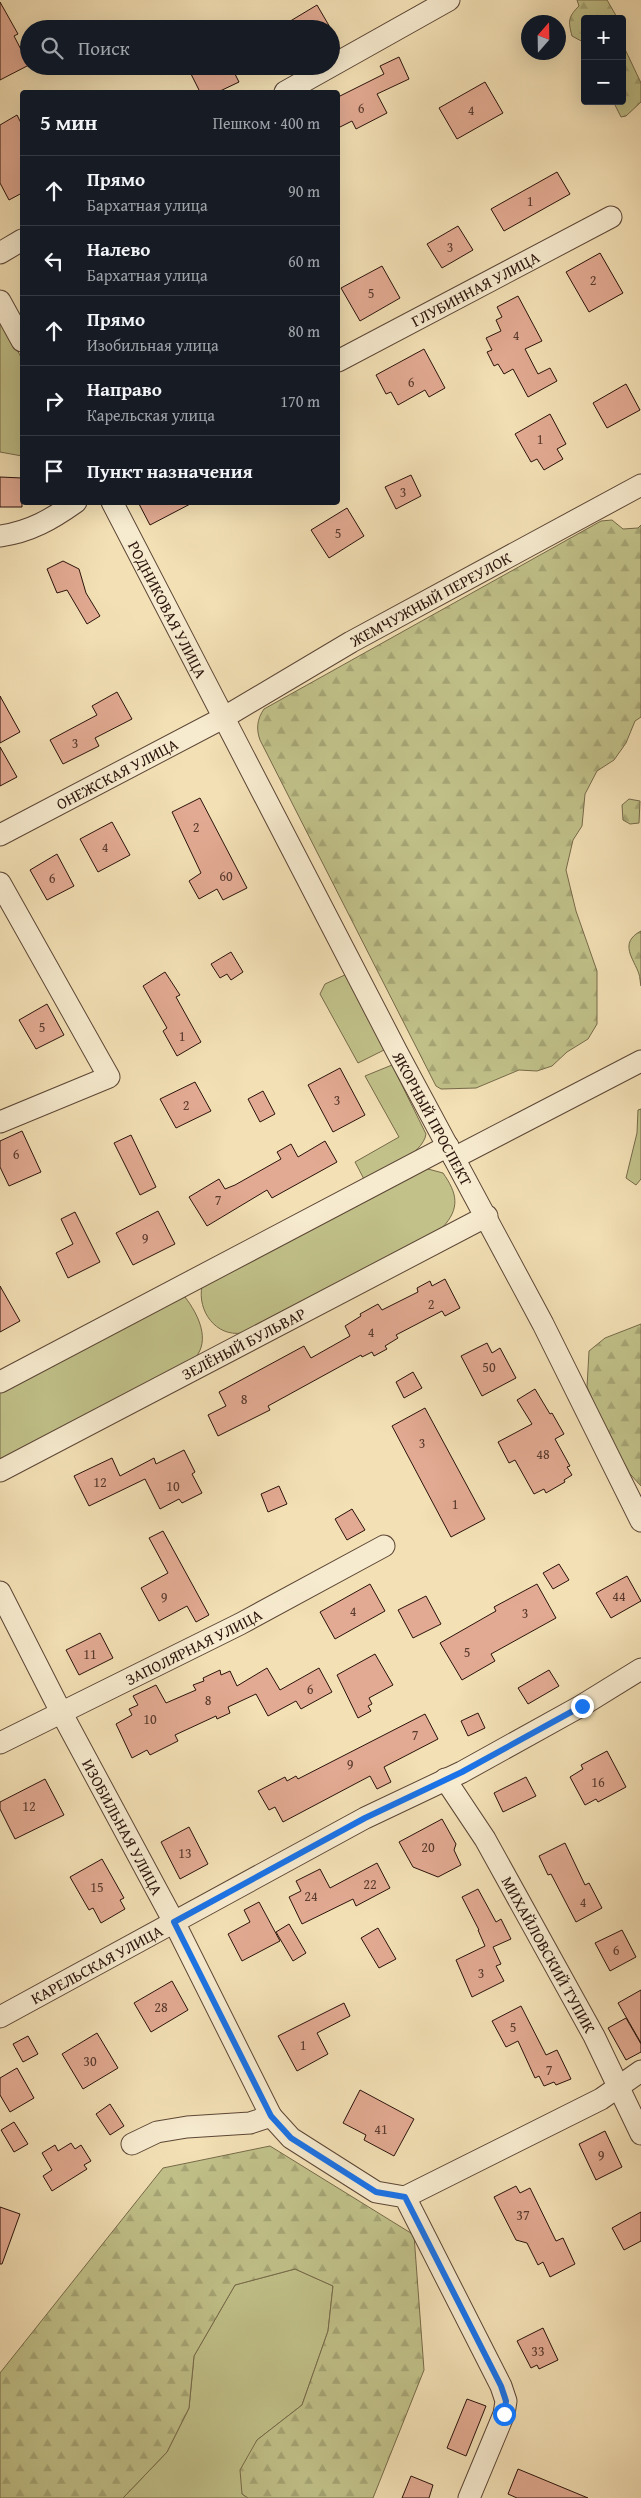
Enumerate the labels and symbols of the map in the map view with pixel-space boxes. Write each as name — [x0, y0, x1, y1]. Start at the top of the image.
north arrow — [521, 15, 566, 60]
house number: 6 — [358, 98, 365, 118]
house number: 4 — [468, 100, 475, 120]
house number: 1 — [527, 191, 533, 211]
house number: 3 — [447, 237, 453, 257]
street label: ГЛУБИННАЯ УЛИЦА — [407, 245, 544, 332]
house number: 2 — [590, 270, 596, 290]
house number: 5 — [368, 283, 374, 303]
house number: 4 — [513, 325, 520, 345]
house number: 6 — [408, 372, 415, 392]
house number: 1 — [537, 429, 543, 449]
house number: 3 — [400, 482, 406, 502]
house number: 5 — [335, 523, 341, 543]
street label: РОДНИКОВАЯ УЛИЦА — [122, 536, 213, 683]
street label: ЖЕМЧУЖНЫЙ ПЕРЕУЛОК — [344, 545, 516, 653]
street label: ОНЕЖСКАЯ УЛИЦА — [52, 732, 182, 816]
house number: 3 — [72, 733, 78, 753]
house number: 2 — [193, 817, 199, 837]
house number: 4 — [102, 837, 109, 857]
house number: 60 — [219, 866, 233, 886]
house number: 6 — [49, 868, 56, 888]
house number: 5 — [39, 1017, 45, 1037]
house number: 1 — [179, 1026, 185, 1046]
street label: ЯКОРНЫЙ ПРОСПЕКТ — [386, 1046, 479, 1190]
house number: 3 — [334, 1090, 340, 1110]
house number: 2 — [183, 1095, 189, 1115]
house number: 6 — [13, 1144, 20, 1164]
house number: 7 — [215, 1190, 222, 1210]
house number: 9 — [142, 1228, 149, 1248]
house number: 2 — [428, 1294, 434, 1314]
street label: ЗЕЛЁНЫЙ БУЛЬВАР — [177, 1301, 310, 1386]
house number: 4 — [368, 1322, 375, 1342]
house number: 50 — [482, 1357, 496, 1377]
house number: 8 — [241, 1389, 248, 1409]
house number: 3 — [419, 1433, 425, 1453]
house number: 48 — [536, 1444, 550, 1464]
house number: 12 — [93, 1472, 107, 1492]
house number: 10 — [166, 1476, 180, 1496]
house number: 1 — [452, 1494, 458, 1514]
house number: 44 — [612, 1586, 626, 1606]
house number: 9 — [161, 1587, 168, 1607]
house number: 4 — [350, 1601, 357, 1621]
street label: ЗАПОЛЯРНАЯ УЛИЦА — [121, 1602, 266, 1691]
house number: 3 — [522, 1603, 528, 1623]
house number: 5 — [464, 1642, 470, 1662]
house number: 11 — [83, 1644, 97, 1664]
house number: 6 — [307, 1679, 314, 1699]
house number: 8 — [205, 1690, 212, 1710]
route end — [571, 1695, 594, 1718]
house number: 10 — [143, 1709, 157, 1729]
house number: 7 — [412, 1725, 419, 1745]
street label: ИЗОБИЛЬНАЯ УЛИЦА — [76, 1754, 169, 1900]
house number: 9 — [347, 1754, 354, 1774]
house number: 16 — [591, 1772, 605, 1792]
house number: 12 — [22, 1796, 36, 1816]
house number: 20 — [421, 1837, 435, 1857]
house number: 13 — [178, 1843, 192, 1863]
street label: МИХАЙЛОВСКИЙ ТУПИК — [496, 1872, 602, 2037]
house number: 22 — [363, 1874, 377, 1894]
house number: 15 — [90, 1877, 104, 1897]
house number: 24 — [304, 1886, 318, 1906]
house number: 4 — [580, 1892, 587, 1912]
street label: КАРЕЛЬСКАЯ УЛИЦА — [26, 1918, 167, 2010]
house number: 6 — [613, 1940, 620, 1960]
house number: 3 — [478, 1963, 484, 1983]
house number: 28 — [154, 1997, 168, 2017]
house number: 5 — [510, 2017, 516, 2037]
house number: 1 — [300, 2035, 306, 2055]
house number: 30 — [83, 2051, 97, 2071]
house number: 7 — [546, 2060, 553, 2080]
house number: 41 — [374, 2119, 388, 2139]
house number: 9 — [598, 2145, 605, 2165]
house number: 37 — [516, 2205, 530, 2225]
house number: 33 — [531, 2341, 545, 2361]
route start — [493, 2403, 516, 2426]

